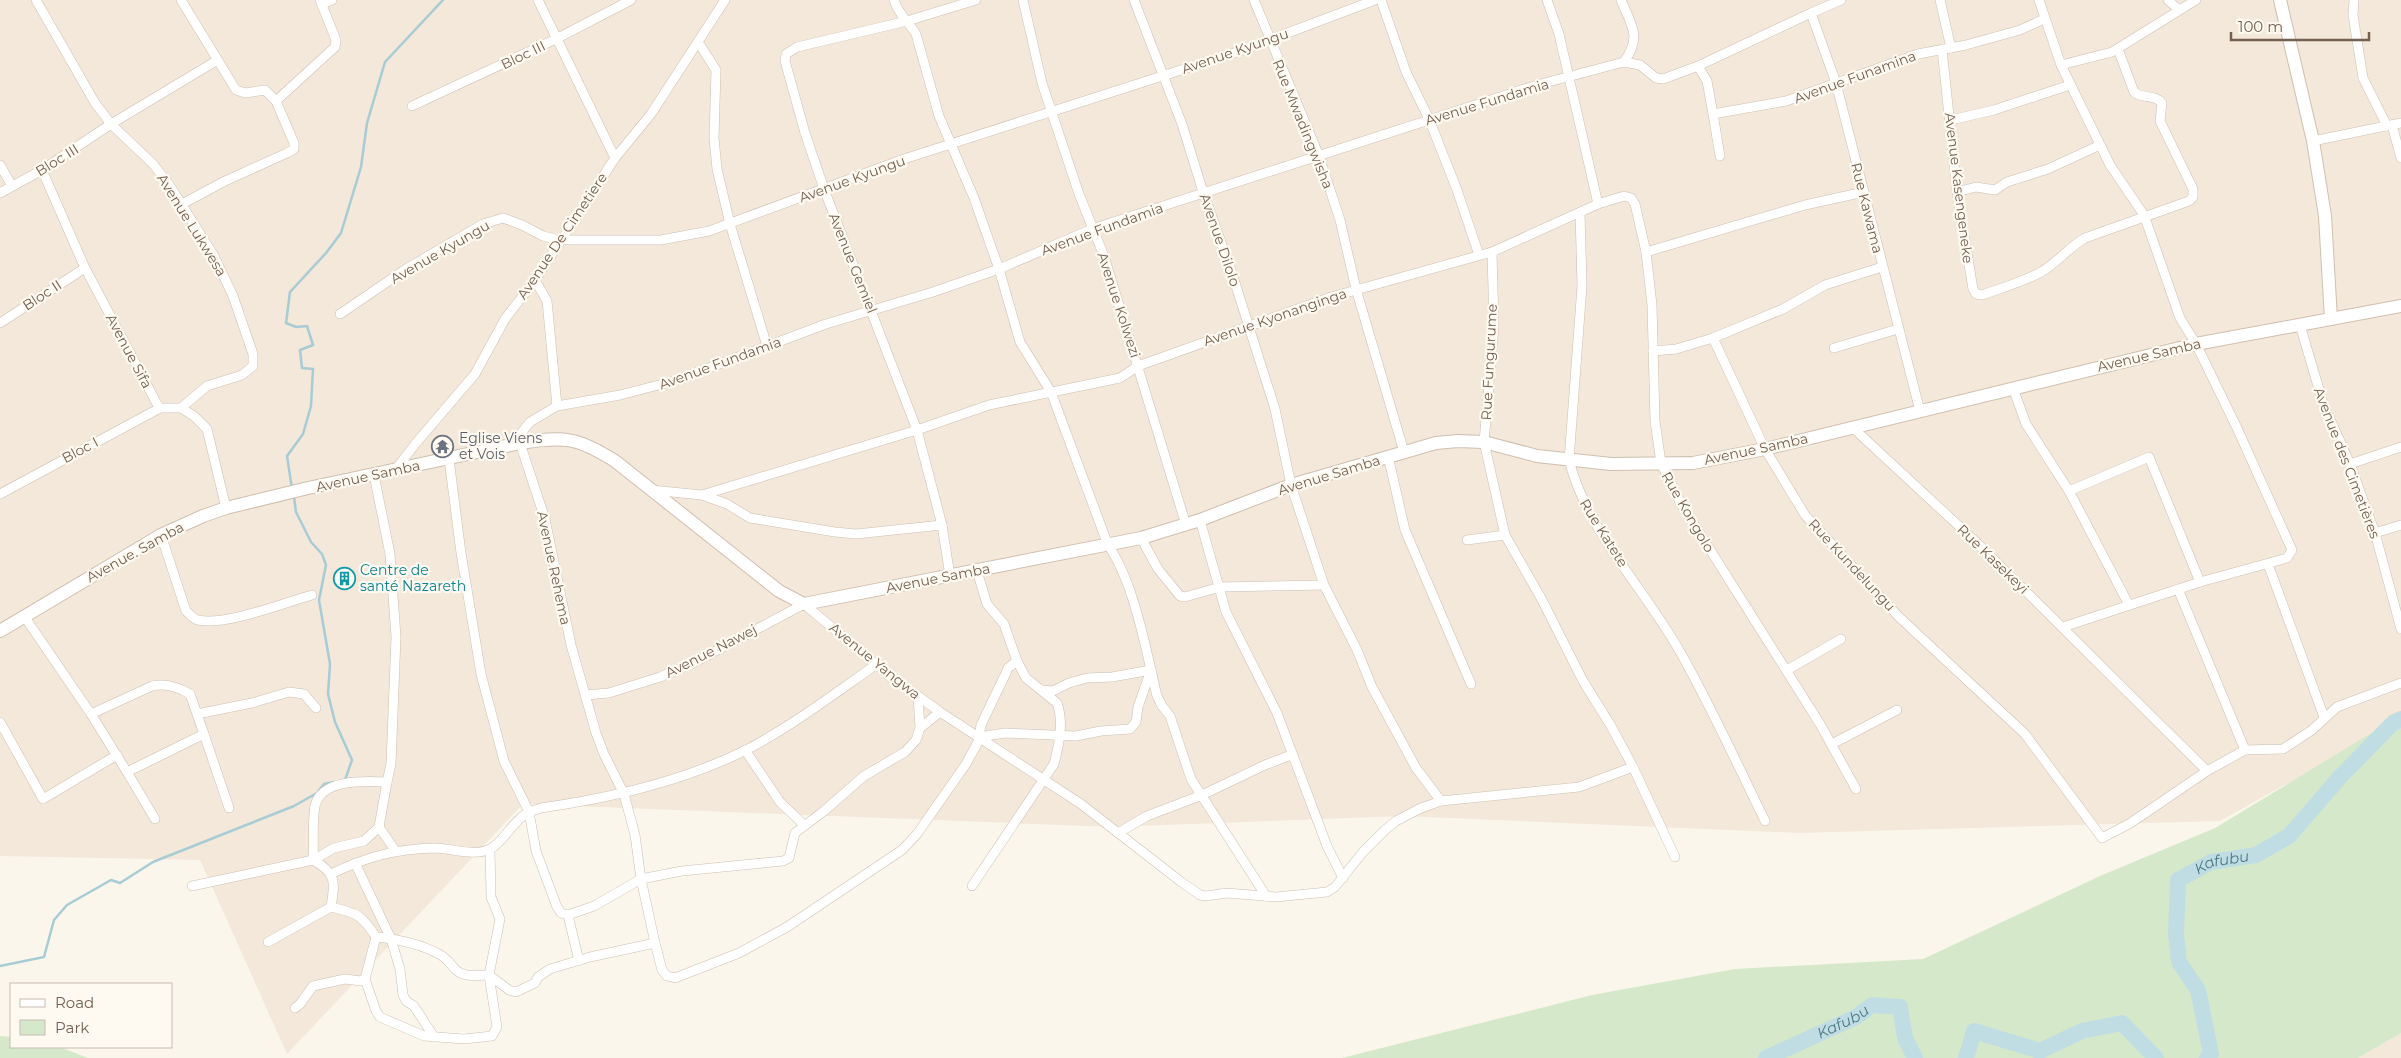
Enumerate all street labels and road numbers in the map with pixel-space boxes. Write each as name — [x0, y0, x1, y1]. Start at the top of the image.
street label: Avenue Kyungu — [1179, 24, 1291, 78]
street label: Bloc III — [498, 37, 548, 73]
street label: Avenue Funamina — [1792, 47, 1918, 107]
street label: Rue Mwadingwisha — [1269, 57, 1337, 191]
street label: Avenue Fundamia — [1423, 75, 1551, 129]
street label: Avenue Kasengeneke — [1941, 112, 1977, 264]
street label: Bloc III — [32, 140, 82, 180]
street label: Avenue Kyungu — [796, 151, 908, 207]
street label: Rue Kawama — [1847, 161, 1887, 255]
street label: Avenue De Cimetiere — [513, 169, 611, 303]
street label: Avenue Lukwesa — [153, 170, 231, 280]
street label: Avenue Dilolo — [1196, 191, 1244, 289]
street label: Avenue Fundamia — [1038, 199, 1166, 259]
street label: Avenue Gemiel — [825, 210, 881, 316]
street label: Avenue Kyungu — [387, 216, 493, 288]
street label: Avenue Kolwezi — [1093, 250, 1145, 360]
street label: Bloc II — [19, 276, 65, 314]
street label: Avenue Kyonanginga — [1201, 284, 1349, 350]
street label: Rue Fungurume — [1477, 303, 1501, 421]
street label: Avenue Sifa — [102, 311, 156, 391]
street label: Avenue Fundamia — [656, 333, 784, 393]
street label: Avenue Samba — [2095, 334, 2203, 376]
street label: Avenue des Cimetières — [2310, 385, 2384, 541]
street label: Avenue Samba — [1702, 429, 1810, 469]
street label: Bloc I — [59, 433, 101, 467]
street label: Avenue Samba — [1276, 451, 1382, 499]
street label: Avenue Samba — [314, 456, 422, 496]
street label: Rue Kongolo — [1658, 468, 1719, 556]
street label: Rue Katete — [1576, 495, 1632, 571]
street label: Avenue Rehema — [533, 509, 575, 627]
street label: Rue Kundelungu — [1805, 515, 1899, 615]
street label: Avenue. Samba — [83, 518, 187, 586]
street label: Rue Kasekeyi — [1953, 520, 2033, 598]
street label: Avenue Samba — [884, 559, 992, 597]
street label: Avenue Yangwa — [826, 619, 924, 703]
street label: Avenue Nawej — [662, 620, 760, 682]

